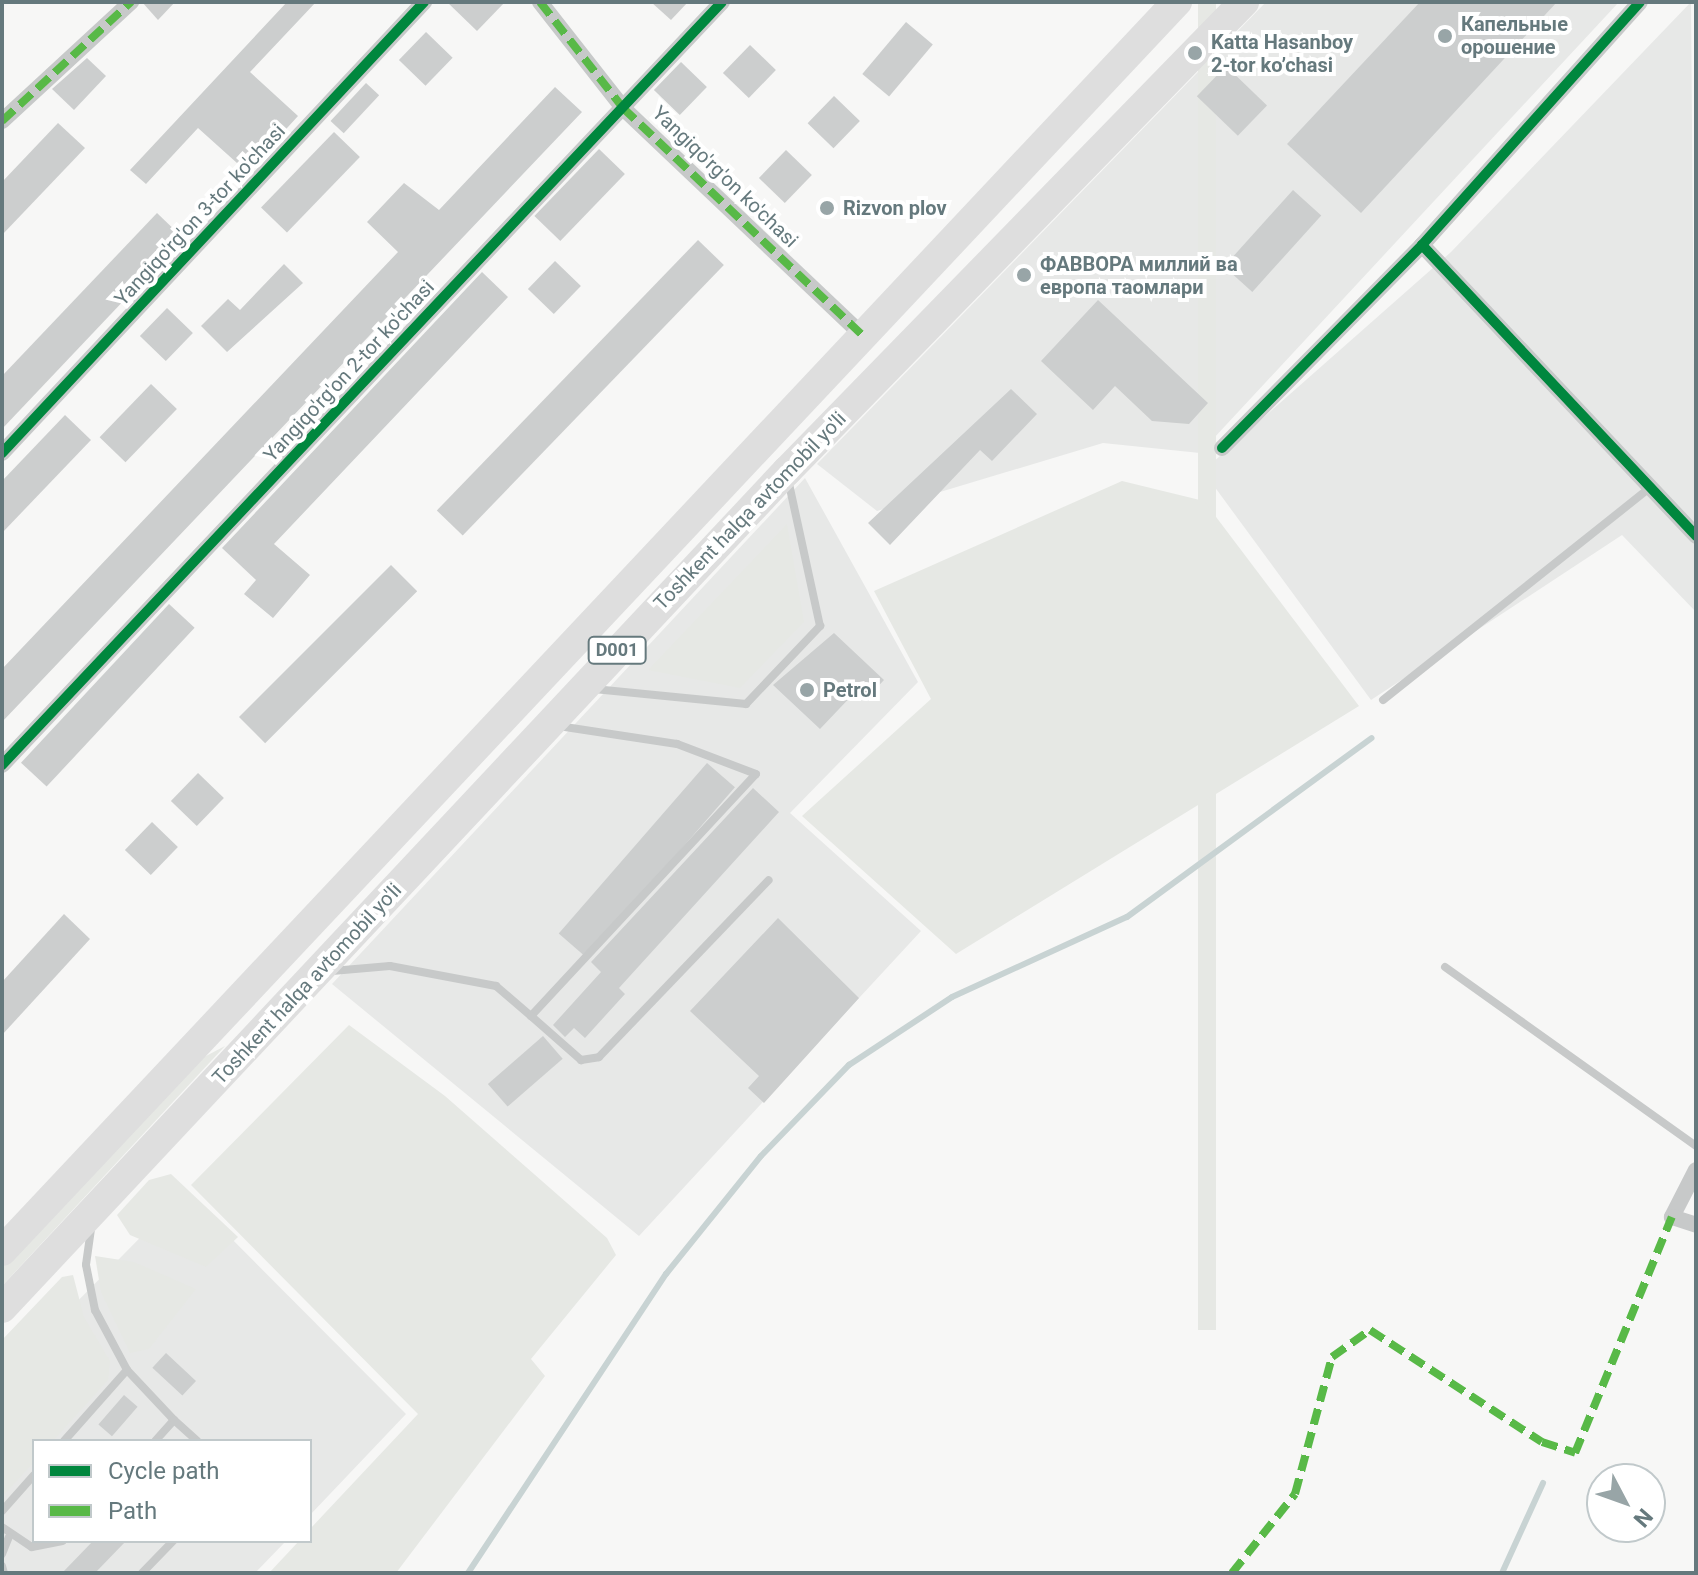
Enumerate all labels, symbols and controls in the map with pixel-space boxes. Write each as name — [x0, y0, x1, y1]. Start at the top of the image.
place label: Капельные орошение — [1461, 12, 1568, 59]
marker: Капельные орошение — [1436, 27, 1454, 45]
place label: Katta Hasanboy 2-tor ko’chasi — [1211, 30, 1353, 77]
marker: Katta Hasanboy 2-tor ko’chasi — [1186, 44, 1204, 62]
street label: Yangiqo'rg'on ko'chasi — [647, 101, 803, 253]
street label: Yangiqo'rg'on 3-tor ko'chasi — [110, 119, 290, 311]
place label: Rizvon plov — [843, 196, 947, 220]
marker: Rizvon plov — [818, 199, 836, 217]
place label: ФАВВОРА миллий ва европа таомлари — [1040, 252, 1238, 299]
marker: ФАВВОРА миллий ва европа таомлари — [1015, 266, 1033, 284]
street label: Yangiqo'rg'on 2-tor ko'chasi — [259, 275, 439, 467]
street label: Toshkent halqa avtomobil yo'li — [649, 407, 851, 615]
road number: D001 — [587, 636, 647, 664]
place label: Petrol — [823, 678, 877, 702]
marker: Petrol — [798, 681, 816, 699]
street label: Toshkent halqa avtomobil yo'li — [207, 878, 407, 1090]
legend — [32, 1439, 312, 1543]
text: Cycle path — [108, 1457, 220, 1485]
north arrow — [1586, 1463, 1666, 1543]
text: Path — [108, 1497, 157, 1525]
text: N — [1628, 1504, 1658, 1532]

